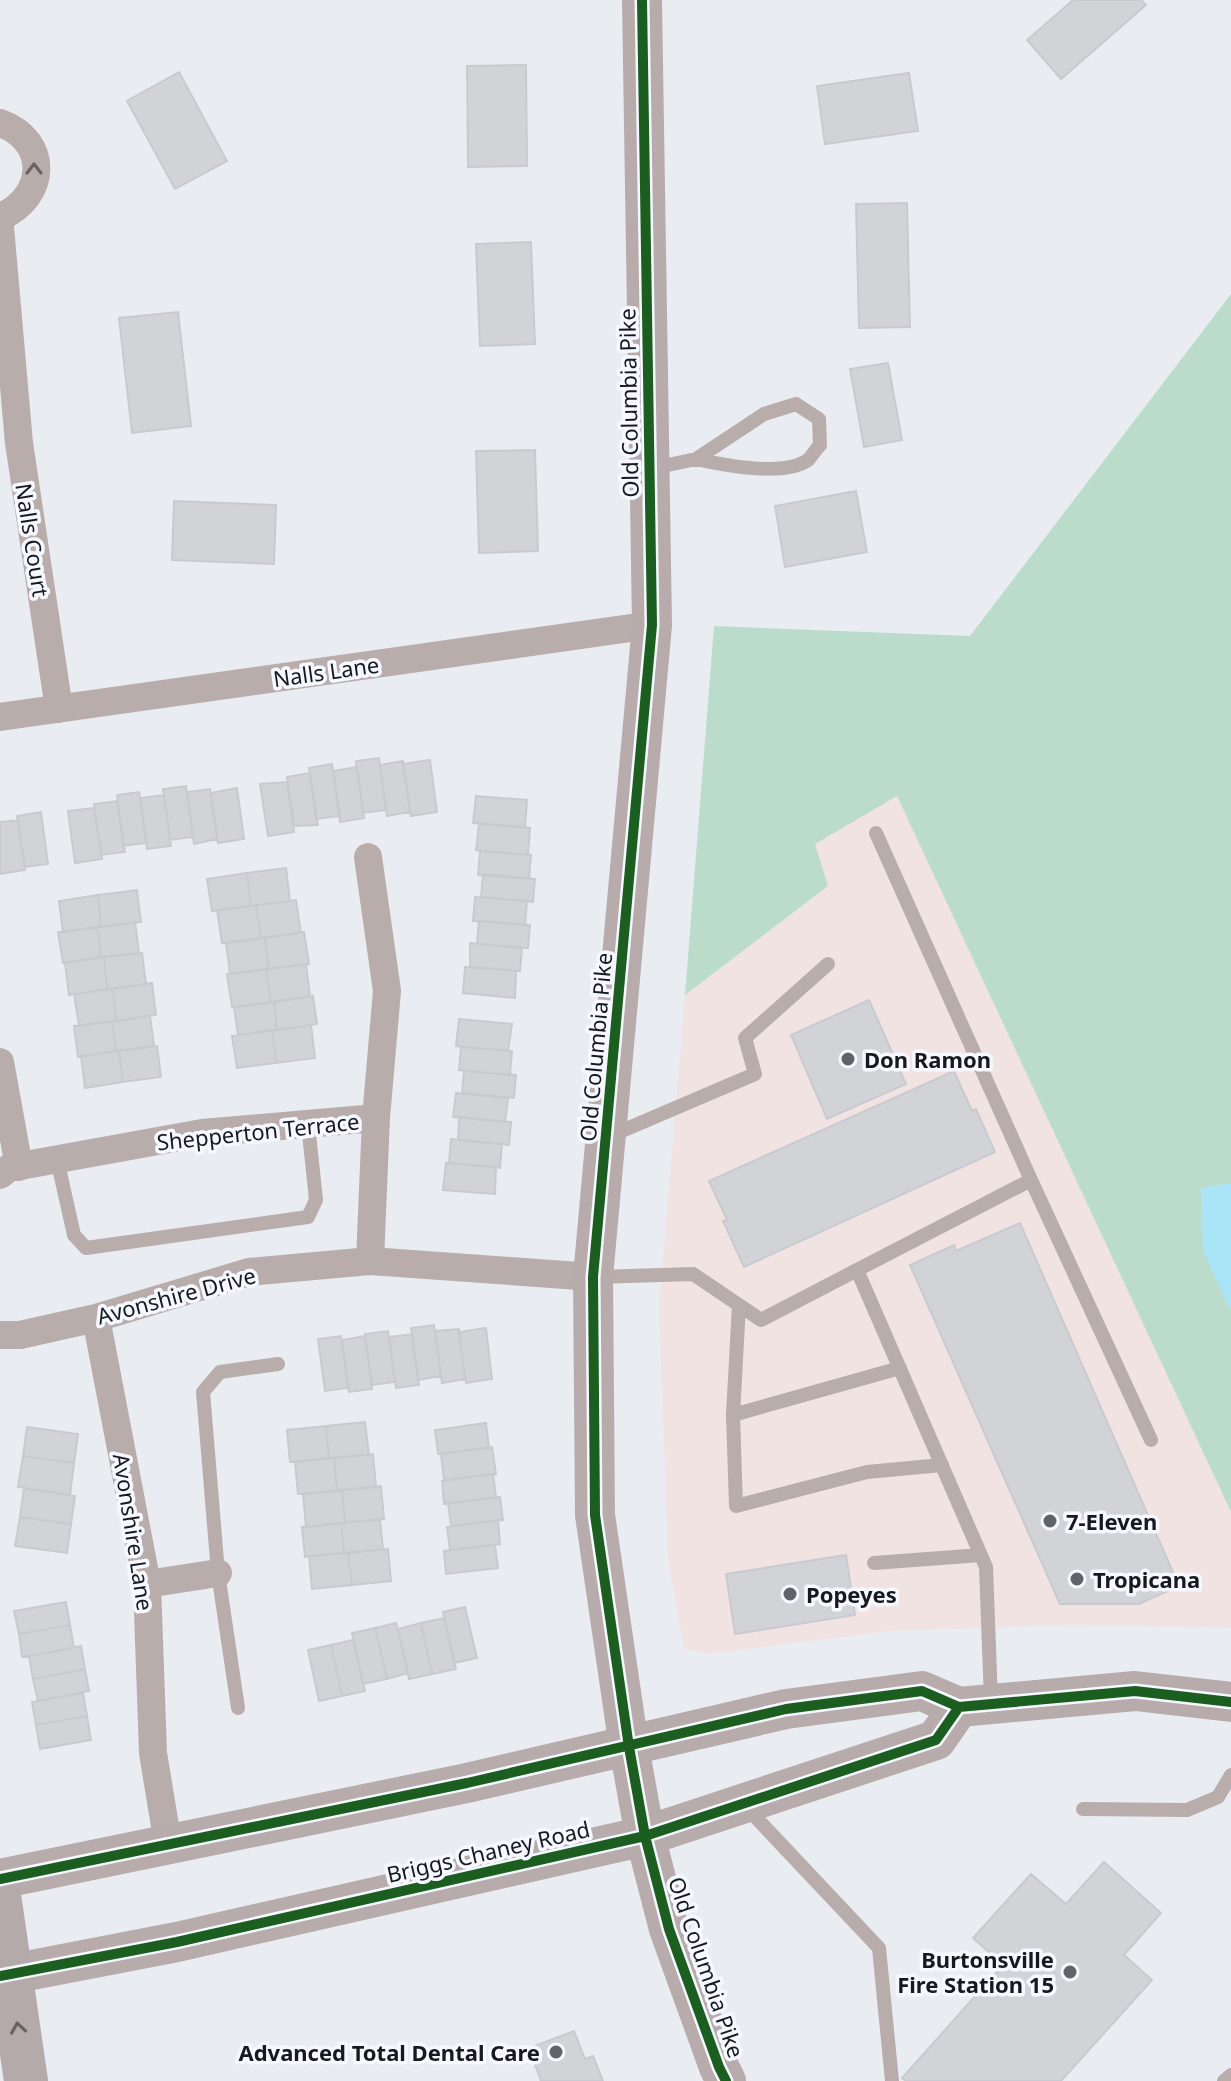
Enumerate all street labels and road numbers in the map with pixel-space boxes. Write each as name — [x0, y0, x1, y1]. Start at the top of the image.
street label: Old Columbia Pike — [611, 308, 645, 498]
street label: Nalls Court — [9, 481, 57, 599]
street label: Nalls Lane — [271, 649, 381, 693]
street label: Old Columbia Pike — [572, 951, 618, 1143]
street label: Shepperton Terrace — [155, 1105, 361, 1157]
street label: Avonshire Drive — [93, 1259, 259, 1331]
street label: Avonshire Lane — [107, 1451, 161, 1613]
street label: Briggs Chaney Road — [383, 1813, 593, 1889]
street label: Old Columbia Pike — [662, 1872, 752, 2062]

